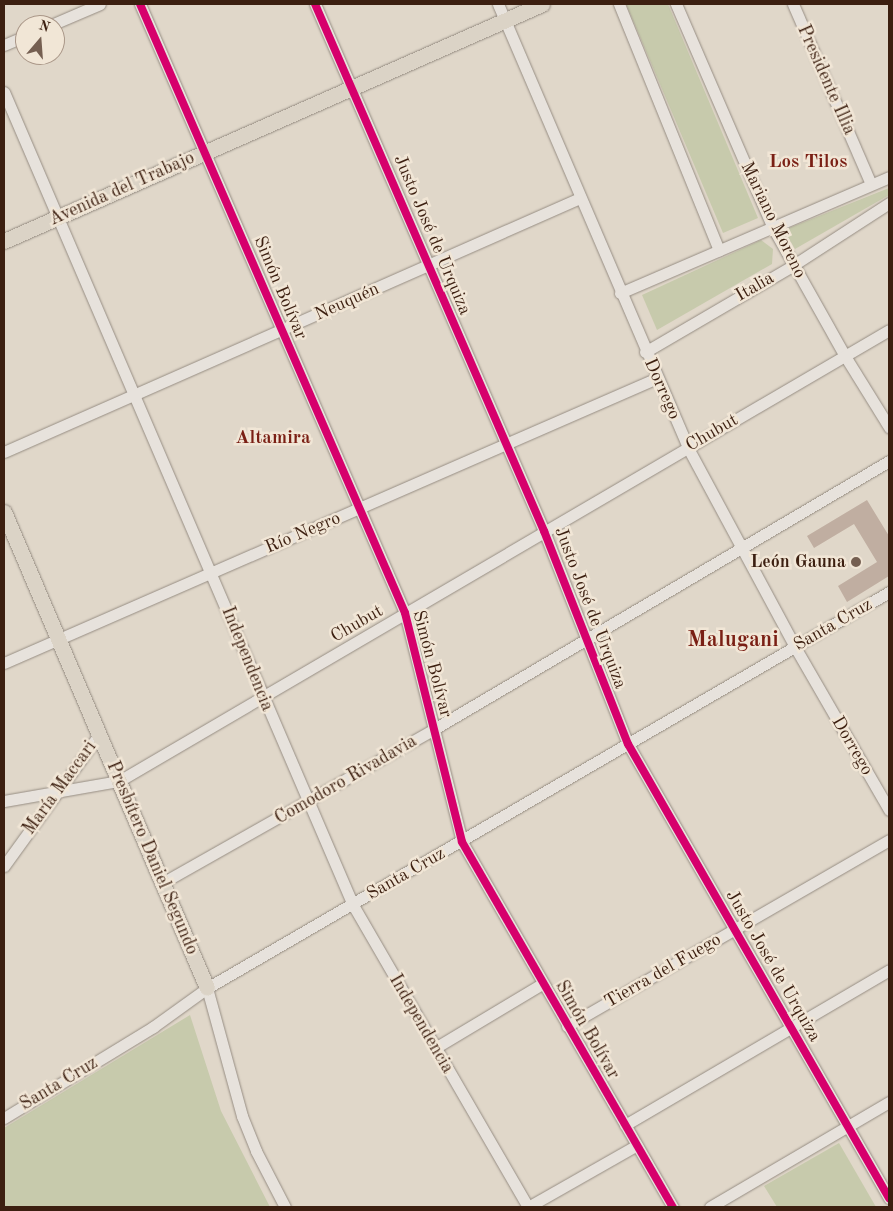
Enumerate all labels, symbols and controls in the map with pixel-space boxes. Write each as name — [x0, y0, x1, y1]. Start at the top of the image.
north arrow — [15, 15, 65, 65]
text: N — [37, 18, 52, 35]
street label: Presidente Illia — [792, 22, 860, 138]
street label: Avenida del Trabajo — [46, 147, 198, 231]
street label: Justo José de Urquiza — [389, 152, 475, 318]
district label: Los Tilos — [769, 152, 847, 174]
street label: Mariano Moreno — [735, 158, 811, 282]
street label: Simón Bolívar — [249, 233, 311, 343]
street label: Italia — [732, 267, 778, 307]
street label: Neuquén — [311, 278, 383, 326]
street label: Dorrego — [639, 355, 685, 423]
street label: Chubut — [682, 409, 742, 457]
district label: Altamira — [235, 428, 311, 450]
street label: Río Negro — [262, 507, 344, 559]
street label: Justo José de Urquiza — [549, 524, 631, 692]
place label: León Gauna — [750, 551, 846, 573]
marker: León Gauna — [850, 556, 862, 568]
street label: Santa Cruz — [790, 594, 876, 656]
street label: Chubut — [327, 600, 387, 648]
street label: Independencia — [216, 604, 278, 714]
street label: Simón Bolívar — [407, 608, 457, 720]
district label: Malugani — [687, 628, 779, 654]
street label: Dorrego — [826, 713, 878, 779]
street label: Comodoro Rivadavia — [271, 731, 421, 829]
street label: María Maccari — [19, 737, 101, 839]
street label: Presbítero Daniel Segundo — [101, 758, 203, 958]
street label: Santa Cruz — [363, 843, 449, 905]
street label: Justo José de Urquiza — [721, 886, 825, 1046]
street label: Tierra del Fuego — [601, 929, 725, 1013]
street label: Independencia — [384, 971, 458, 1077]
street label: Simón Bolívar — [550, 977, 624, 1083]
street label: Santa Cruz — [16, 1052, 102, 1116]

